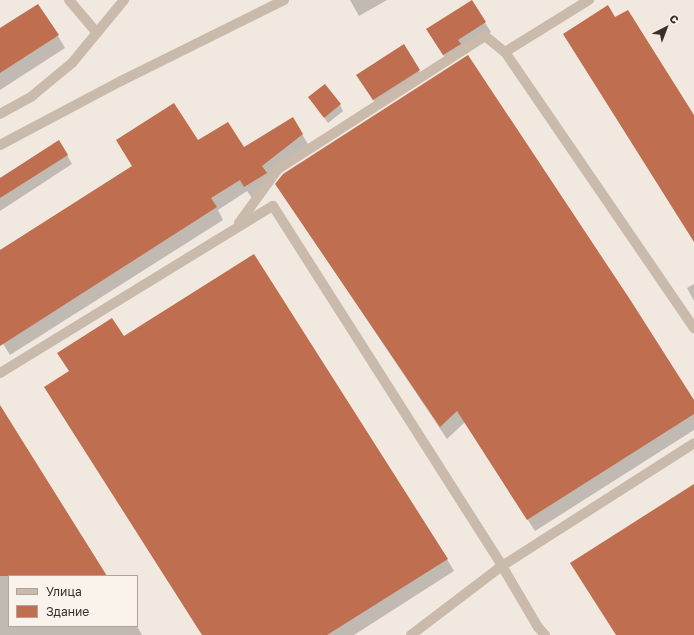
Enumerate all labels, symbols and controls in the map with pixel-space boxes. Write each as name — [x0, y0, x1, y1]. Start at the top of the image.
north arrow — [646, 8, 686, 48]
text: С — [667, 11, 682, 26]
legend — [8, 575, 138, 627]
text: Улица — [46, 584, 82, 599]
text: Здание — [46, 604, 89, 619]

